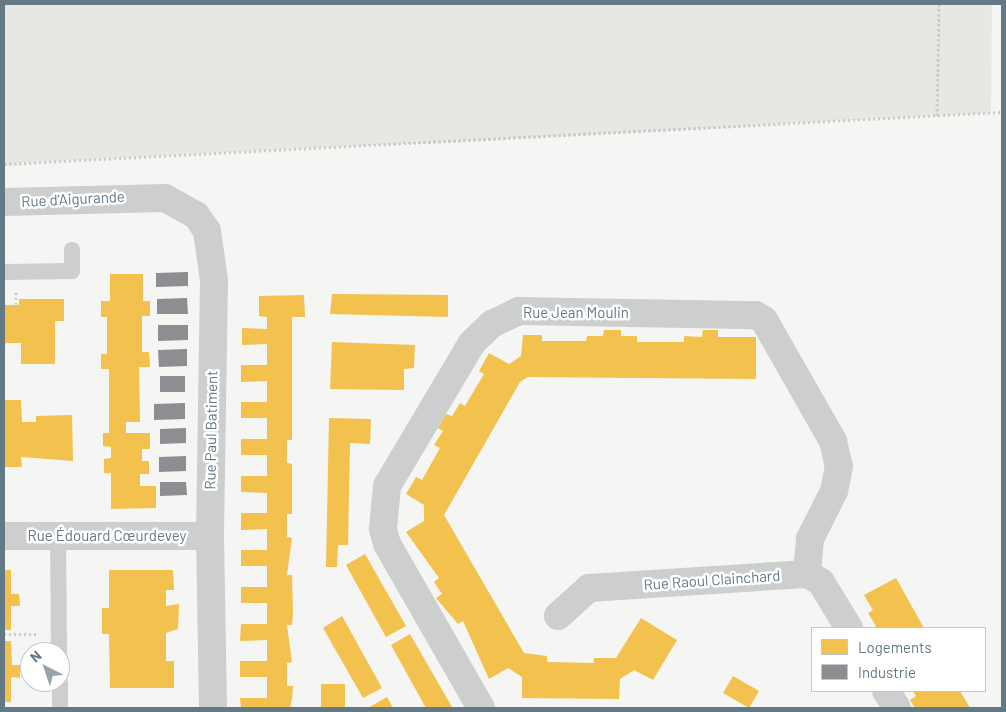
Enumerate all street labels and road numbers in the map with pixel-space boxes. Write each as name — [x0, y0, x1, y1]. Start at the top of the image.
street label: Rue d'Aigurande — [21, 187, 125, 211]
street label: Rue Jean Moulin — [523, 304, 629, 322]
street label: Rue Paul Batiment — [201, 370, 221, 490]
street label: Rue Édouard Cœurdevey — [28, 527, 186, 545]
street label: Rue Raoul Clainchard — [643, 566, 781, 594]

